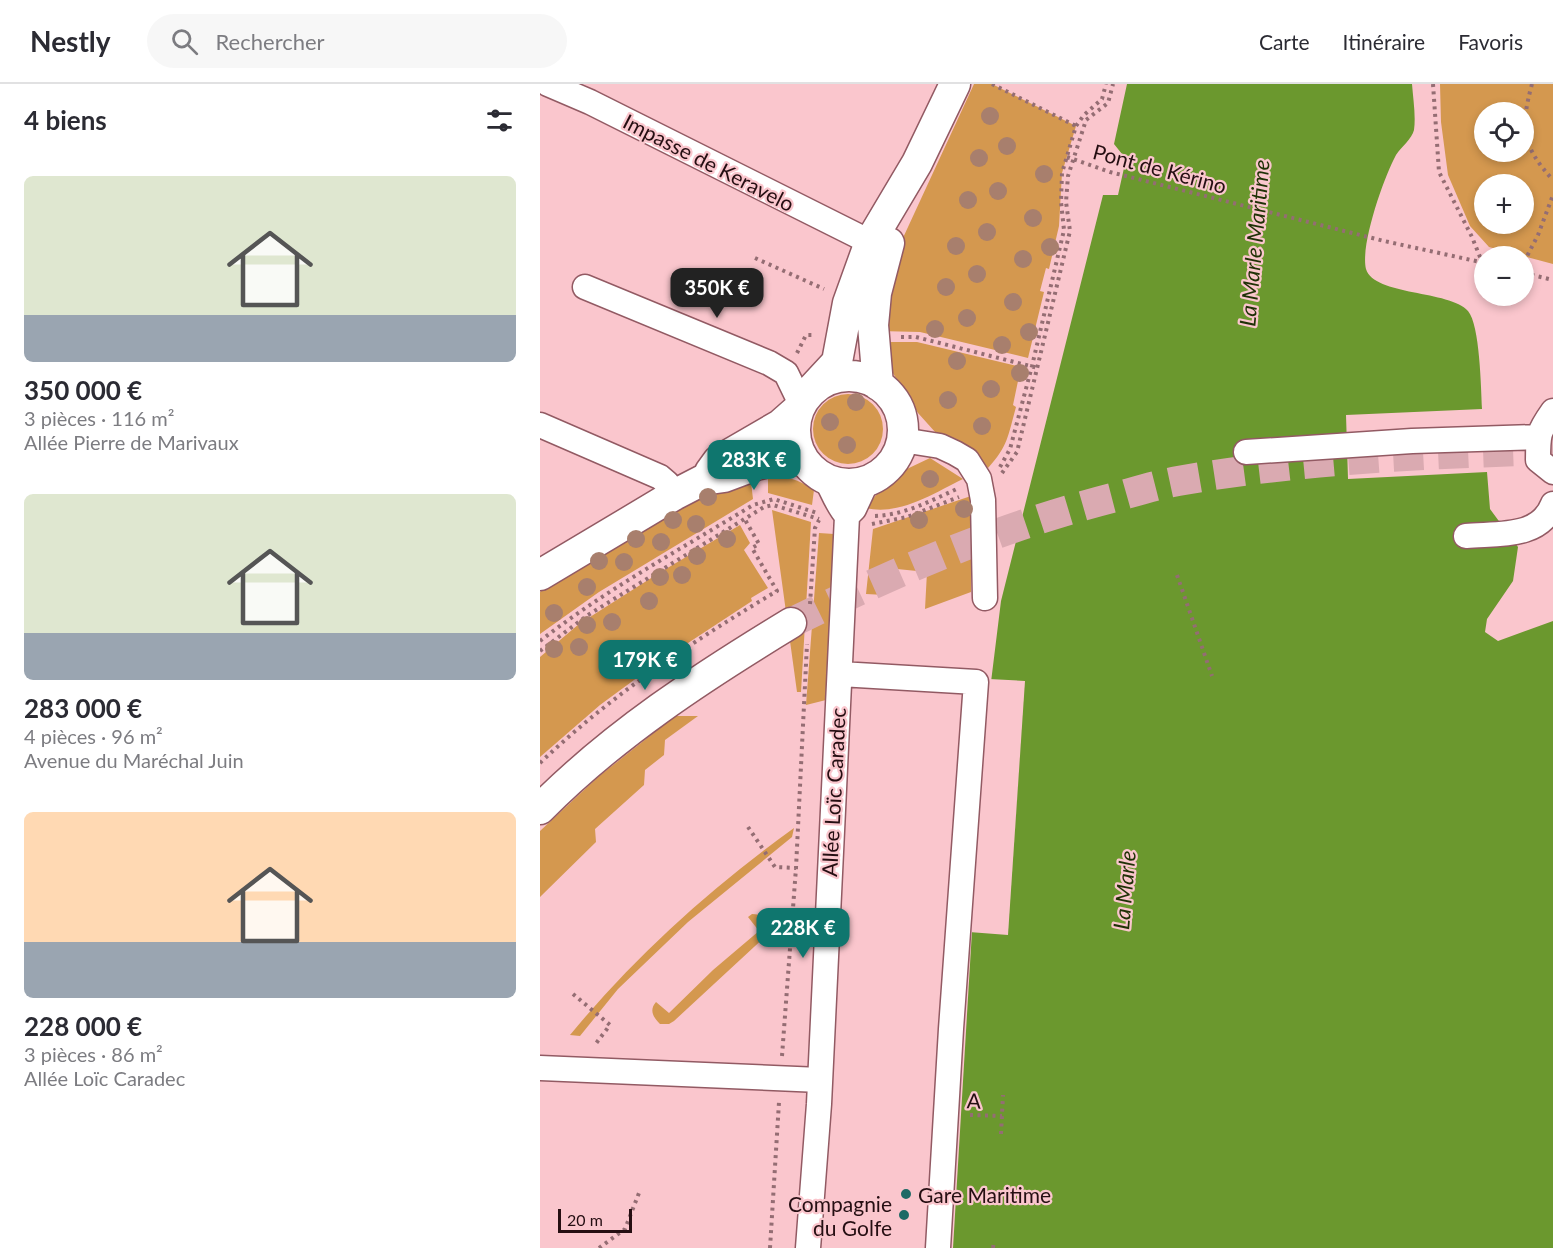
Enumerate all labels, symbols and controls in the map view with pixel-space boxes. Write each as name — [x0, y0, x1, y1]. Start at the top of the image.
search box — [147, 14, 567, 68]
text: Nestly — [30, 24, 111, 58]
icon: search — [168, 25, 201, 58]
text: Rechercher — [216, 28, 325, 55]
text: Carte — [1259, 29, 1310, 54]
text: Itinéraire — [1343, 29, 1425, 54]
text: Favoris — [1458, 29, 1523, 54]
map controls — [1474, 102, 1534, 306]
button: locate — [1474, 102, 1534, 162]
text: 4 biens — [24, 104, 107, 136]
icon: filters — [483, 104, 516, 137]
street label: Impasse de Keravelo — [619, 108, 799, 216]
street label: Pont de Kérino — [1091, 138, 1230, 198]
water label: La Marle Maritime — [1233, 158, 1275, 328]
button: + — [1474, 174, 1534, 234]
icon: home — [216, 215, 324, 323]
button: − — [1474, 246, 1534, 306]
pin: 350K € — [668, 268, 766, 319]
text: 350K € — [685, 275, 749, 299]
text: 350 000 € — [24, 374, 142, 406]
text: 3 pièces · 116 m² — [24, 406, 174, 430]
text: Allée Pierre de Marivaux — [24, 430, 239, 454]
pin: 283K € — [705, 440, 803, 491]
text: 283K € — [722, 447, 786, 471]
icon: home — [216, 533, 324, 641]
pin: 179K € — [596, 640, 694, 691]
text: 179K € — [613, 647, 677, 671]
text: 283 000 € — [24, 692, 142, 724]
street label: Allée Loïc Caradec — [816, 707, 850, 877]
text: 4 pièces · 96 m² — [24, 724, 163, 748]
text: Avenue du Maréchal Juin — [24, 748, 244, 772]
water label: La Marle — [1107, 849, 1141, 931]
icon: home — [216, 851, 324, 959]
pin: 228K € — [754, 908, 852, 959]
text: 228K € — [771, 915, 835, 939]
text: 228 000 € — [24, 1010, 142, 1042]
text: 3 pièces · 86 m² — [24, 1042, 163, 1066]
text: Allée Loïc Caradec — [24, 1066, 185, 1090]
street label: A — [966, 1087, 982, 1113]
place label: Gare Maritime — [918, 1182, 1051, 1207]
marker: Gare Maritime — [899, 1187, 913, 1201]
place label: Compagnie du Golfe — [788, 1191, 892, 1240]
scale bar — [558, 1206, 632, 1234]
marker: Compagnie du Golfe — [897, 1208, 911, 1222]
text: 20 m — [567, 1210, 603, 1229]

